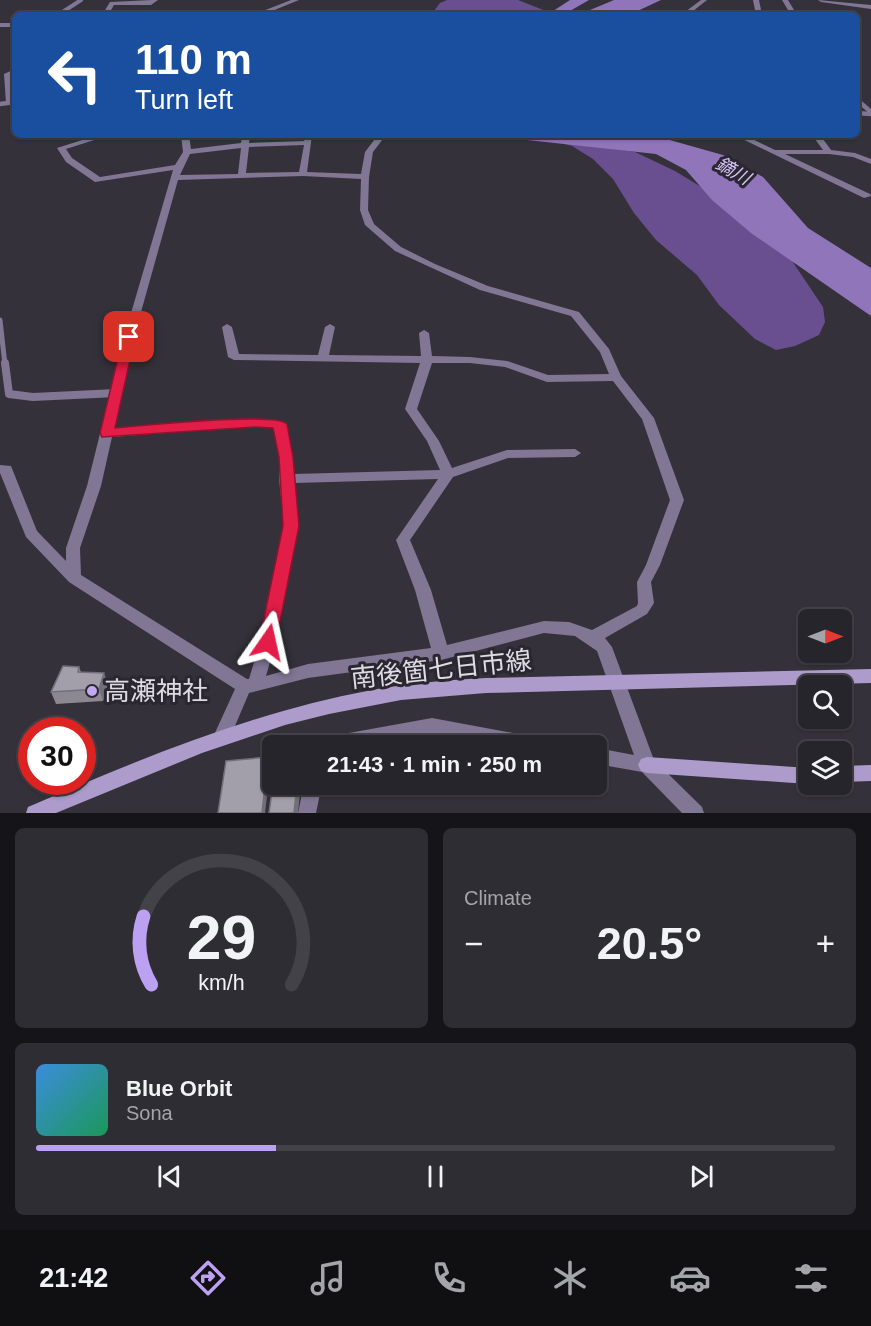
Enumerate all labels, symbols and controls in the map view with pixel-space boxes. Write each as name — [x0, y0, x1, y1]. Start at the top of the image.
icon: left — [36, 36, 114, 114]
text: 110 m — [135, 36, 252, 83]
text: Turn left — [135, 85, 233, 115]
water label: 鏑川 — [712, 153, 755, 190]
pin — [103, 311, 154, 362]
icon: arrive — [112, 320, 145, 353]
north arrow — [798, 609, 852, 663]
map controls — [798, 609, 852, 795]
position arrow — [236, 610, 300, 674]
street label: 南後箇七日市線 — [349, 645, 533, 693]
button: search — [798, 675, 852, 729]
place label: 高瀬神社 — [104, 676, 208, 706]
marker: 高瀬神社 — [85, 684, 99, 698]
speed limit sign: 30 — [18, 717, 96, 795]
button: layers — [798, 741, 852, 795]
text: 21:43 · 1 min · 250 m — [327, 752, 542, 777]
text: Climate — [464, 887, 532, 909]
text: 29 — [187, 903, 256, 972]
text: 20.5° — [597, 918, 702, 969]
text: − — [464, 925, 483, 962]
text: + — [816, 925, 835, 962]
text: km/h — [198, 971, 245, 995]
text: Blue Orbit — [126, 1076, 232, 1101]
text: Sona — [126, 1102, 173, 1124]
icon: previous — [153, 1160, 186, 1193]
icon: pause — [419, 1160, 452, 1193]
icon: next — [685, 1160, 718, 1193]
icon: directions — [187, 1257, 229, 1299]
icon: music — [307, 1257, 349, 1299]
icon: phone — [428, 1257, 470, 1299]
icon: climate — [549, 1257, 591, 1299]
icon: car — [669, 1257, 711, 1299]
icon: filters — [790, 1257, 832, 1299]
text: 21:42 — [39, 1263, 108, 1293]

